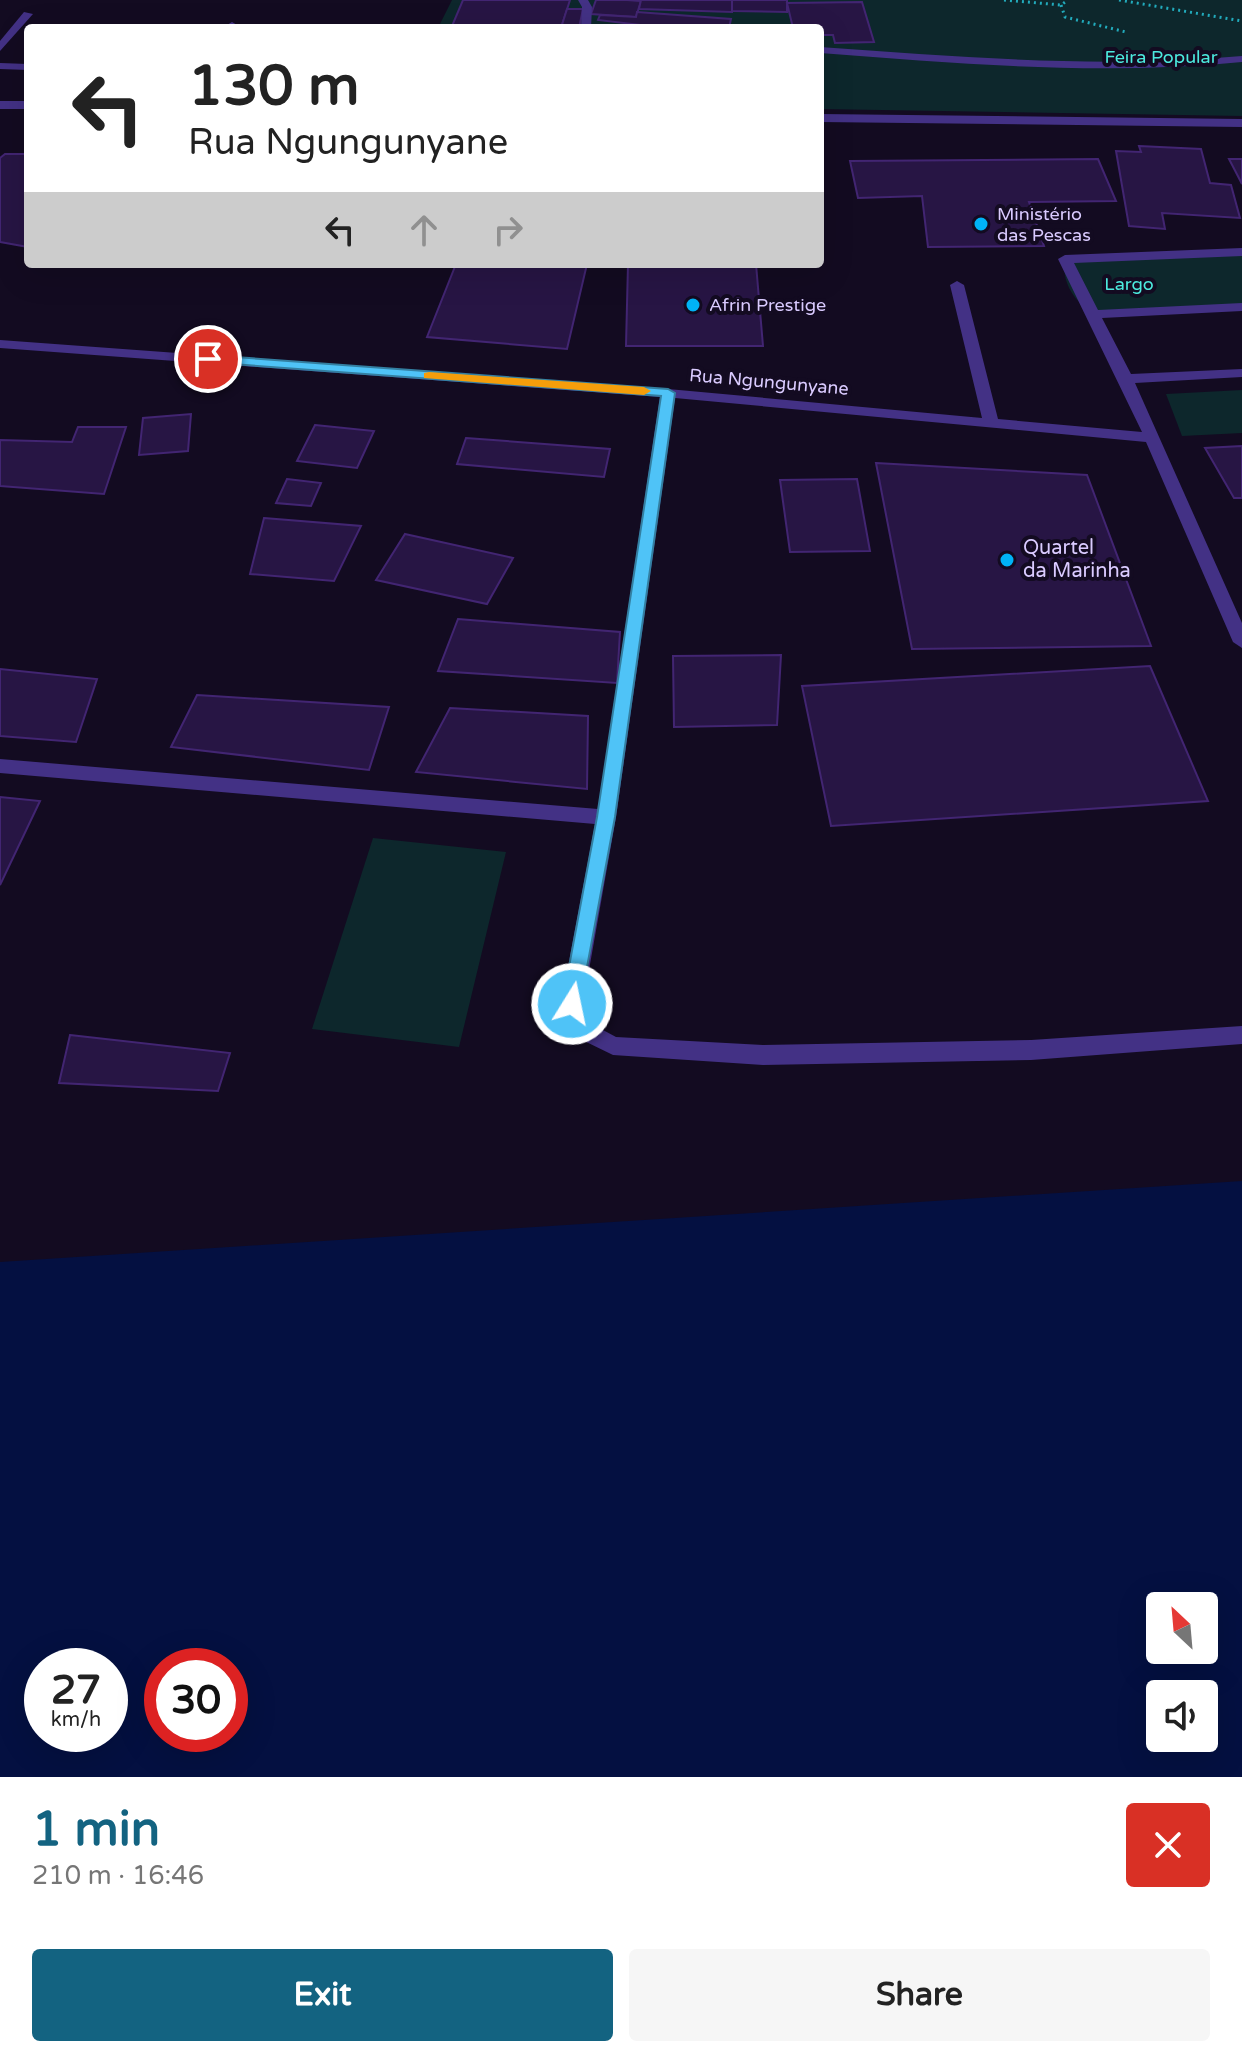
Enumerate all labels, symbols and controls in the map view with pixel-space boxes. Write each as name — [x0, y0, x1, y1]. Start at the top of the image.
park label: Feira Popular — [1104, 46, 1218, 68]
text: 130 m — [188, 53, 359, 120]
icon: left — [56, 56, 160, 160]
text: Rua Ngungunyane — [188, 121, 508, 164]
place label: Ministério das Pescas — [997, 203, 1091, 246]
icon: left — [318, 208, 362, 252]
icon: ahead — [402, 208, 446, 252]
icon: right — [486, 208, 530, 252]
marker: Ministério das Pescas — [972, 215, 990, 233]
park label: Largo — [1104, 273, 1154, 295]
place label: Afrin Prestige — [709, 294, 826, 316]
marker: Afrin Prestige — [684, 296, 702, 314]
pin — [174, 325, 242, 393]
icon: arrive — [186, 337, 230, 381]
street label: Rua Ngungunyane — [688, 364, 850, 400]
place label: Quartel da Marinha — [1023, 536, 1131, 583]
marker: Quartel da Marinha — [998, 551, 1016, 569]
position arrow — [530, 962, 614, 1046]
north arrow — [1146, 1592, 1218, 1664]
map controls — [1146, 1592, 1218, 1752]
speed limit sign: 30 — [144, 1648, 248, 1752]
text: 27 — [51, 1666, 101, 1714]
button: sound — [1146, 1680, 1218, 1752]
text: km/h — [51, 1708, 101, 1732]
text: 1 min — [32, 1801, 160, 1859]
button: close — [1126, 1803, 1210, 1887]
text: 210 m · 16:46 — [32, 1860, 204, 1891]
button: Exit — [32, 1949, 613, 2041]
button: Share — [629, 1949, 1210, 2041]

